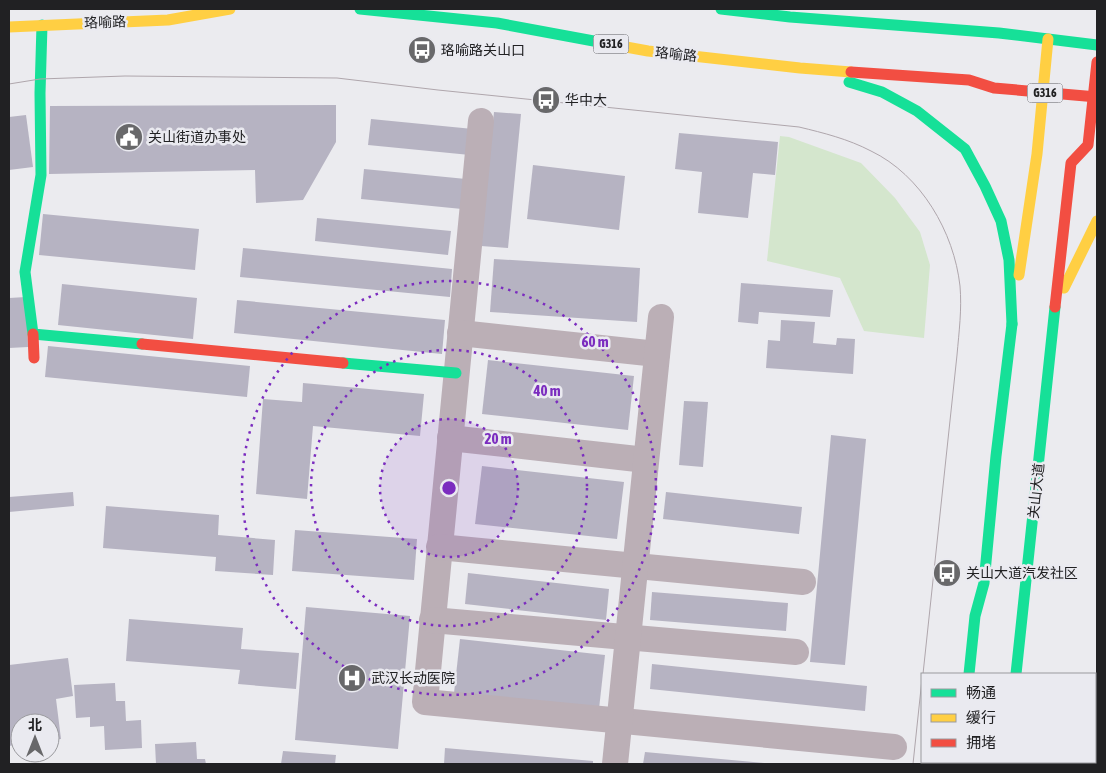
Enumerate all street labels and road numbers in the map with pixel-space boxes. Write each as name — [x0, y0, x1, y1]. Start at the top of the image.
street label: 珞喻路 — [84, 13, 126, 31]
road number: G316 — [594, 34, 628, 54]
street label: 珞喻路 — [654, 44, 698, 64]
road number: G316 — [1028, 84, 1062, 102]
street label: 关山大道 — [1025, 462, 1047, 520]

